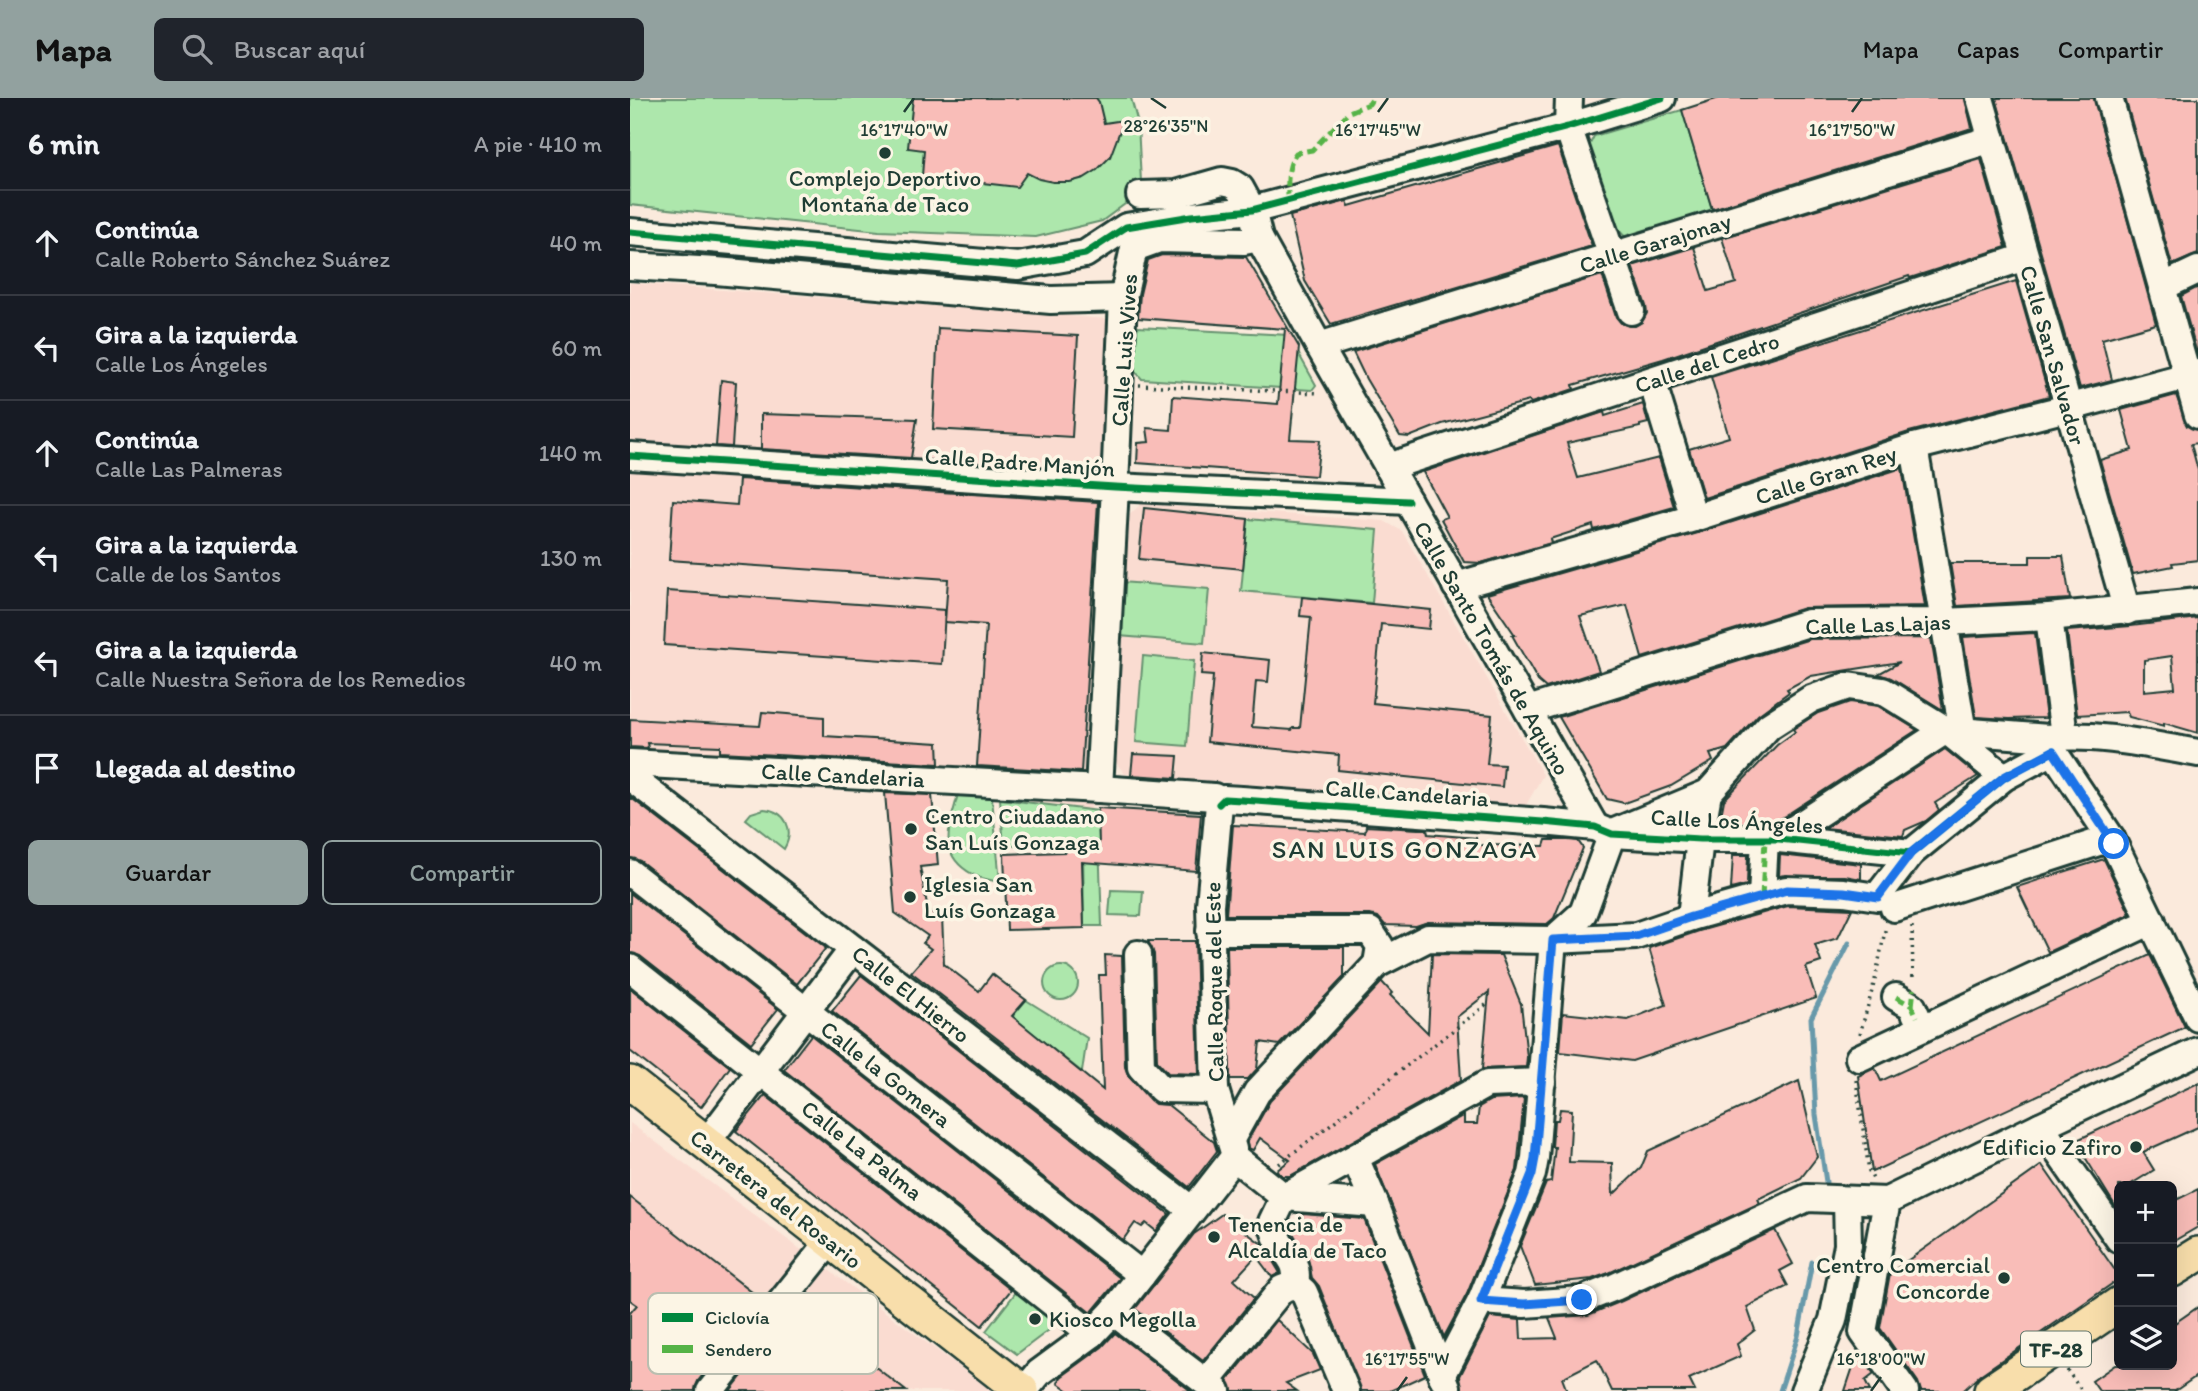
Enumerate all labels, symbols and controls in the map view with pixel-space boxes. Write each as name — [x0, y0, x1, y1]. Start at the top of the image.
search box — [154, 18, 644, 81]
text: Mapa — [35, 30, 112, 69]
icon: search — [178, 30, 216, 68]
text: Buscar aquí — [234, 33, 365, 65]
text: Mapa — [1863, 35, 1919, 64]
text: Capas — [1957, 35, 2020, 64]
text: Compartir — [2058, 35, 2163, 64]
text: 28°26'35"N — [1124, 115, 1208, 137]
text: 16°17'40"W — [860, 119, 948, 141]
text: 16°17'45"W — [1335, 119, 1421, 141]
text: 16°17'50"W — [1809, 119, 1895, 141]
text: 6 min — [28, 125, 100, 162]
text: A pie · 410 m — [474, 130, 602, 158]
marker: Complejo Deportivo Montaña de Taco — [877, 145, 893, 161]
place label: Complejo Deportivo Montaña de Taco — [789, 164, 981, 218]
street label: Calle Garajonay — [1576, 207, 1734, 279]
text: Continúa — [95, 213, 199, 245]
icon: ahead — [28, 224, 66, 262]
text: 40 m — [549, 229, 602, 257]
text: Calle Roberto Sánchez Suárez — [95, 245, 390, 273]
street label: Calle San Salvador — [2014, 262, 2092, 448]
street label: Calle Luis Vives — [1105, 273, 1143, 427]
text: Gira a la izquierda — [95, 318, 298, 350]
street label: Calle del Cedro — [1631, 326, 1783, 400]
icon: left — [28, 329, 66, 367]
text: 60 m — [551, 334, 602, 362]
text: Calle Los Ángeles — [95, 350, 268, 378]
text: Continúa — [95, 423, 199, 455]
icon: ahead — [28, 434, 66, 472]
text: 140 m — [539, 439, 602, 467]
street label: Calle Gran Rey — [1752, 439, 1900, 511]
street label: Calle Padre Manjón — [924, 441, 1116, 483]
text: Calle Las Palmeras — [95, 455, 283, 483]
street label: Calle Santo Tomás de Aquino — [1408, 516, 1576, 780]
text: Gira a la izquierda — [95, 528, 298, 560]
icon: left — [28, 539, 66, 577]
text: 130 m — [540, 544, 602, 572]
text: Calle de los Santos — [95, 560, 281, 588]
street label: Calle Las Lajas — [1805, 607, 1951, 641]
text: Gira a la izquierda — [95, 633, 298, 665]
icon: left — [28, 644, 66, 682]
text: 40 m — [549, 649, 602, 677]
text: Calle Nuestra Señora de los Remedios — [95, 665, 466, 693]
icon: arrive — [28, 749, 66, 787]
text: Llegada al destino — [95, 752, 296, 784]
street label: Calle Candelaria — [760, 757, 926, 793]
street label: Calle Candelaria — [1324, 773, 1490, 813]
place label: Centro Ciudadano San Luís Gonzaga — [925, 802, 1105, 856]
street label: Calle Los Ángeles — [1650, 802, 1824, 840]
marker: Centro Ciudadano San Luís Gonzaga — [903, 821, 919, 837]
route start — [2098, 828, 2129, 859]
district label: SAN LUIS GONZAGA — [1272, 833, 1538, 865]
button: Guardar — [28, 840, 308, 905]
button: Compartir — [322, 840, 602, 905]
place label: Iglesia San Luís Gonzaga — [924, 870, 1056, 924]
street label: Calle Roque del Este — [1198, 881, 1230, 1083]
marker: Iglesia San Luís Gonzaga — [902, 889, 918, 905]
street label: Calle El Hierro — [846, 939, 976, 1049]
street label: Calle la Gomera — [815, 1014, 957, 1134]
street label: Calle La Palma — [796, 1094, 928, 1206]
street label: Carretera del Rosario — [684, 1123, 868, 1275]
place label: Edificio Zafiro — [1982, 1133, 2122, 1161]
marker: Edificio Zafiro — [2128, 1139, 2144, 1155]
map controls — [2114, 1181, 2177, 1370]
button: + — [2114, 1181, 2177, 1244]
place label: Tenencia de Alcaldía de Taco — [1228, 1210, 1387, 1264]
marker: Tenencia de Alcaldía de Taco — [1206, 1229, 1222, 1245]
button: − — [2114, 1244, 2177, 1307]
place label: Centro Comercial Concorde — [1816, 1251, 1990, 1305]
marker: Centro Comercial Concorde — [1996, 1270, 2012, 1286]
route end — [1566, 1284, 1597, 1315]
legend — [648, 1293, 878, 1374]
place label: Kiosco Megolla — [1049, 1305, 1196, 1333]
text: Ciclovía — [705, 1306, 770, 1329]
button: layers — [2114, 1307, 2177, 1370]
marker: Kiosco Megolla — [1027, 1311, 1043, 1327]
road number: TF-28 — [2021, 1332, 2091, 1366]
text: Sendero — [705, 1338, 772, 1361]
text: 16°17'55"W — [1365, 1348, 1449, 1370]
text: 16°18'00"W — [1837, 1348, 1925, 1370]

